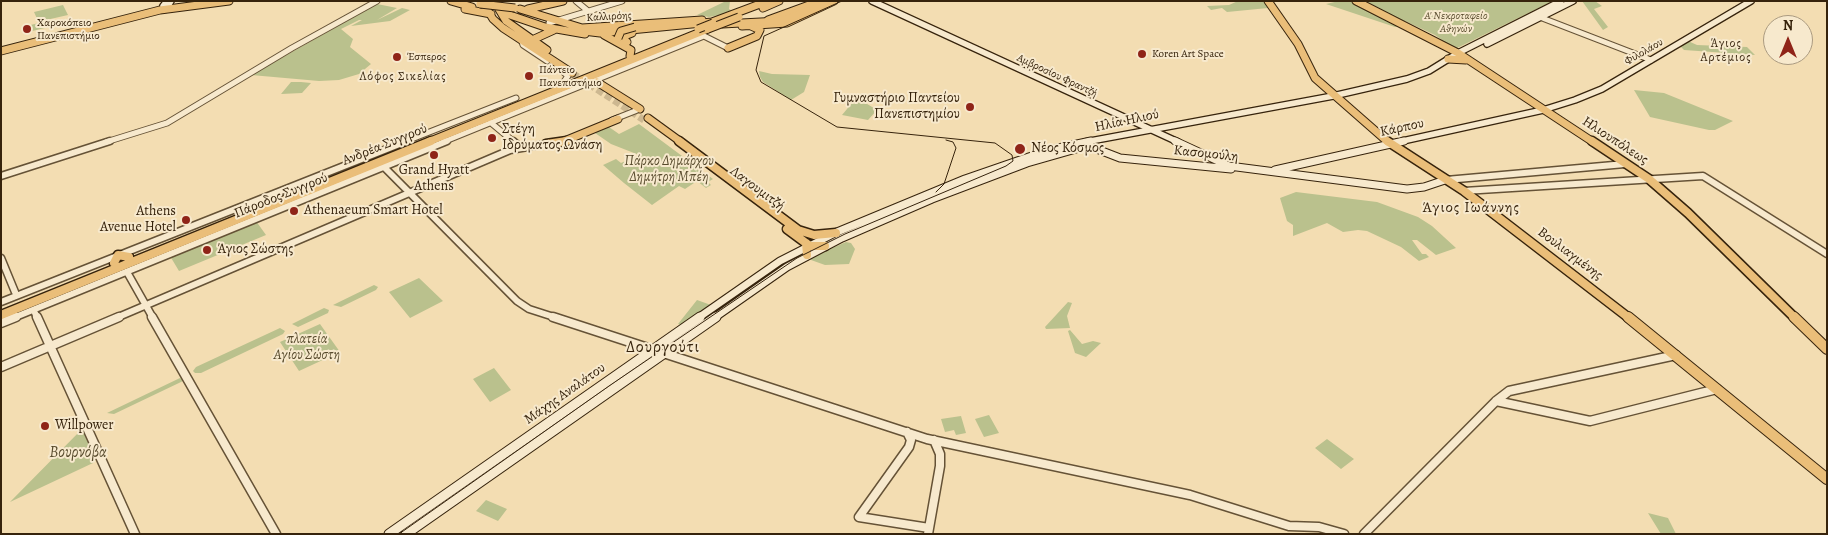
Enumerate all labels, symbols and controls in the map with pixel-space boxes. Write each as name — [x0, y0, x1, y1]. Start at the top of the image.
street label: Καλλιρόης — [586, 9, 632, 25]
park label: Α' Νεκροταφείο Αθηνών — [1425, 9, 1487, 35]
north arrow — [1763, 15, 1813, 65]
place label: Χαροκόπειο Πανεπιστήμιο — [37, 16, 100, 42]
text: N — [1783, 16, 1793, 35]
marker: Χαροκόπειο Πανεπιστήμιο — [21, 23, 33, 35]
street label: Φιλολάου — [1622, 36, 1666, 68]
district label: Άγιος Αρτέμιος — [1699, 37, 1753, 65]
place label: Koren Art Space — [1152, 47, 1224, 61]
marker: Koren Art Space — [1136, 48, 1148, 60]
place label: Έσπερος — [407, 50, 446, 64]
marker: Έσπερος — [391, 51, 403, 63]
street label: Αμβροσίου Φραντζή — [1015, 52, 1099, 100]
place label: Πάντειο Πανεπιστήμιο — [539, 63, 602, 89]
district label: Λόφος Σικελίας — [358, 70, 448, 84]
marker: Πάντειο Πανεπιστήμιο — [523, 70, 535, 82]
place label: Γυμναστήριο Παντείου Πανεπιστημίου — [833, 91, 960, 124]
marker: Γυμναστήριο Παντείου Πανεπιστημίου — [964, 101, 976, 113]
street label: Ηλία Ηλιού — [1093, 106, 1161, 136]
street label: Ηλιουπόλεως — [1579, 113, 1651, 169]
street label: Κάρπου — [1378, 115, 1426, 141]
street label: Ανδρέα Συγγρού — [340, 120, 430, 170]
place label: Στέγη Iδρύματος Ωνάση — [502, 122, 602, 154]
marker: Στέγη Iδρύματος Ωνάση — [486, 132, 498, 144]
place label: Νέος Κόσμος — [1031, 141, 1104, 157]
marker: Νέος Κόσμος — [1013, 142, 1027, 156]
street label: Κασομούλη — [1173, 142, 1239, 166]
marker: Grand Hyatt Athens — [428, 149, 440, 161]
park label: Πάρκο Δημάρχου Δημήτρη Μπέη — [624, 154, 714, 186]
place label: Grand Hyatt Athens — [399, 163, 469, 196]
street label: Λαγουμιτζή — [726, 163, 788, 215]
street label: Πάροδος Συγγρού — [232, 170, 330, 222]
district label: Άγιος Ιωάννης — [1420, 199, 1522, 217]
place label: Athenaeum Smart Hotel — [304, 203, 443, 219]
place label: Athens Avenue Hotel — [100, 204, 176, 236]
marker: Athenaeum Smart Hotel — [288, 205, 300, 217]
marker: Athens Avenue Hotel — [180, 214, 192, 226]
street label: Βουλιαγμένης — [1534, 224, 1606, 284]
place label: Άγιος Σώστης — [217, 242, 293, 258]
marker: Άγιος Σώστης — [201, 244, 213, 256]
park label: πλατεία Αγίου Σώστη — [274, 332, 340, 364]
district label: Δουργούτι — [625, 338, 701, 358]
street label: Μάχης Αναλάτου — [521, 360, 609, 428]
place label: Willpower — [55, 418, 114, 434]
marker: Willpower — [39, 420, 51, 432]
park label: Βουρνόβα — [49, 443, 107, 463]

